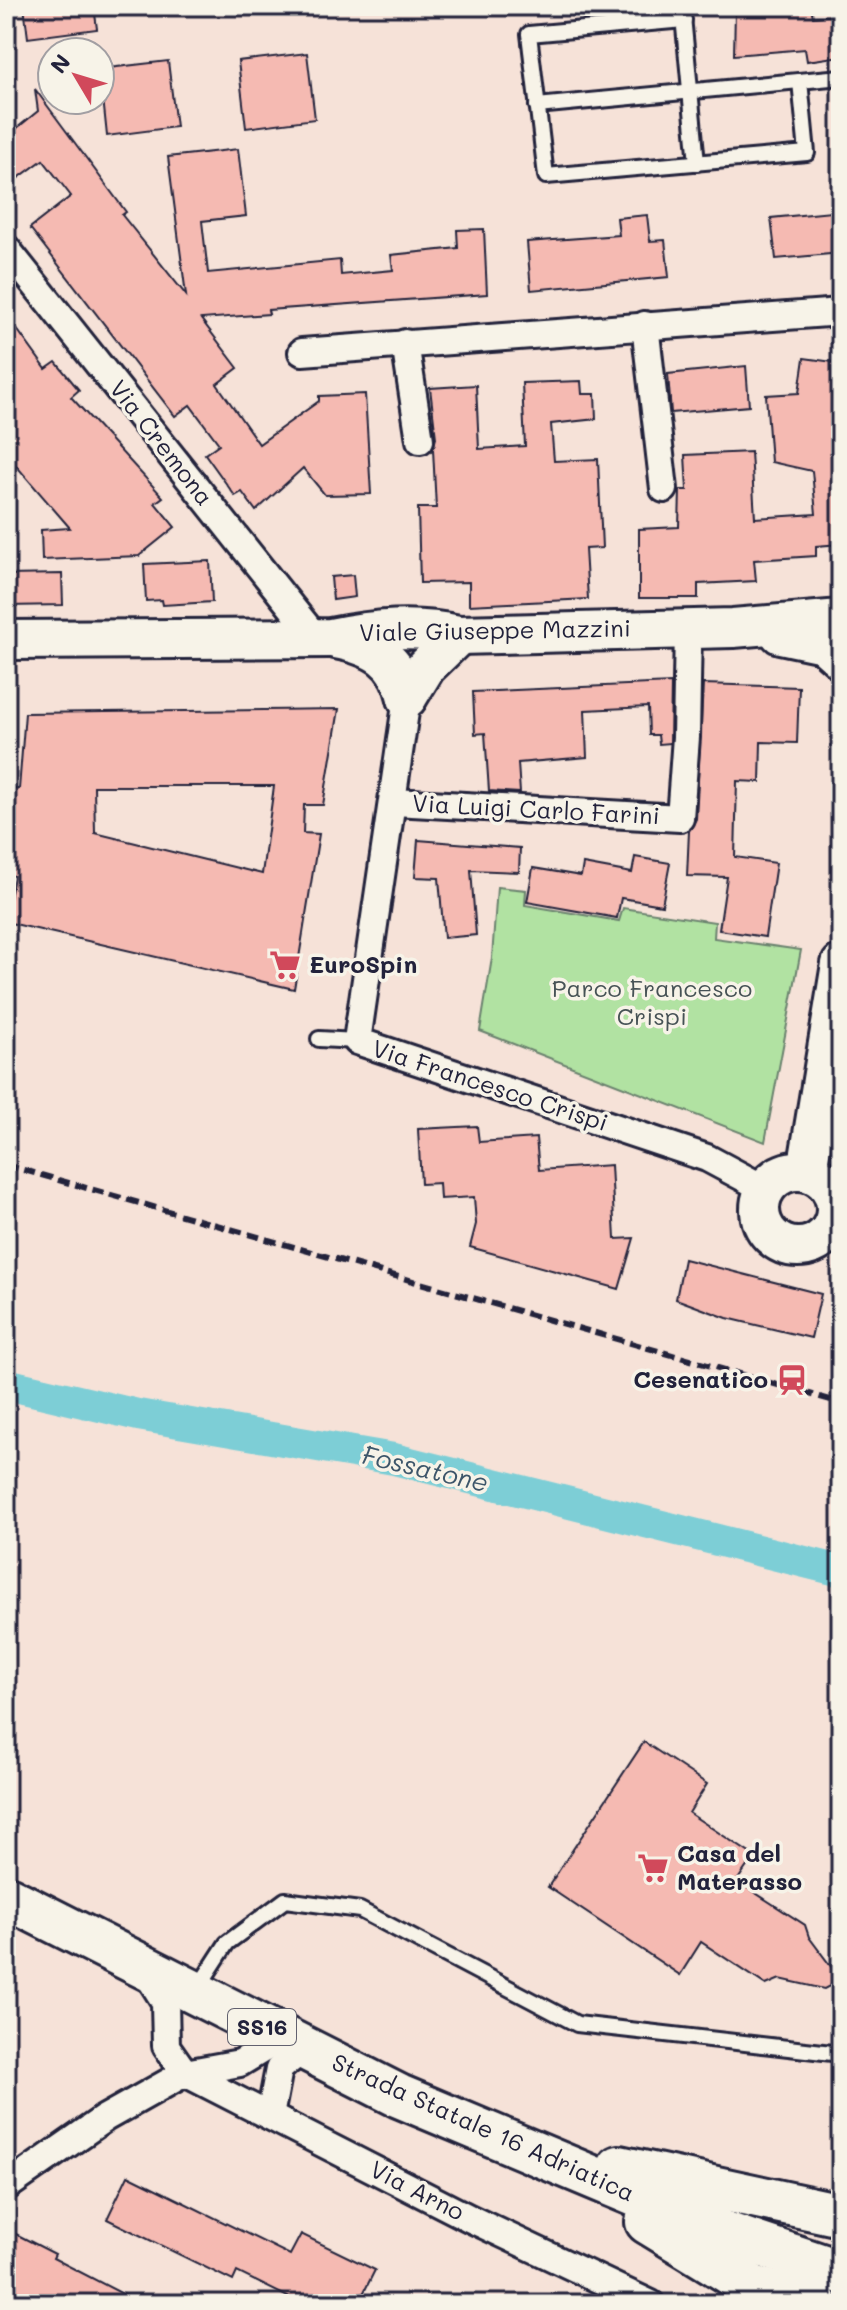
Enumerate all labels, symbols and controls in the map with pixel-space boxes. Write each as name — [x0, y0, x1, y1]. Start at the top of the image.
north arrow — [36, 36, 116, 116]
text: N — [43, 48, 76, 79]
street label: Via Cremona — [103, 373, 221, 511]
street label: Viale Giuseppe Mazzini — [359, 612, 631, 647]
street label: Via Luigi Carlo Farini — [411, 787, 661, 830]
supermarket icon: EuroSpin — [268, 948, 302, 982]
place label: EuroSpin — [309, 948, 417, 979]
park label: Parco Francesco Crispi — [552, 972, 752, 1031]
street label: Via Francesco Crispi — [369, 1032, 612, 1137]
place label: Cesenatico — [633, 1363, 768, 1394]
station icon: Cesenatico — [775, 1363, 809, 1397]
water label: Fossatone — [359, 1437, 492, 1499]
place label: Casa del Materasso — [677, 1837, 802, 1896]
supermarket icon: Casa del Materasso — [636, 1851, 670, 1885]
road number: SS16 — [228, 2009, 296, 2045]
street label: Strada Statale 16 Adriatica — [327, 2046, 640, 2208]
street label: Via Arno — [365, 2153, 470, 2227]

